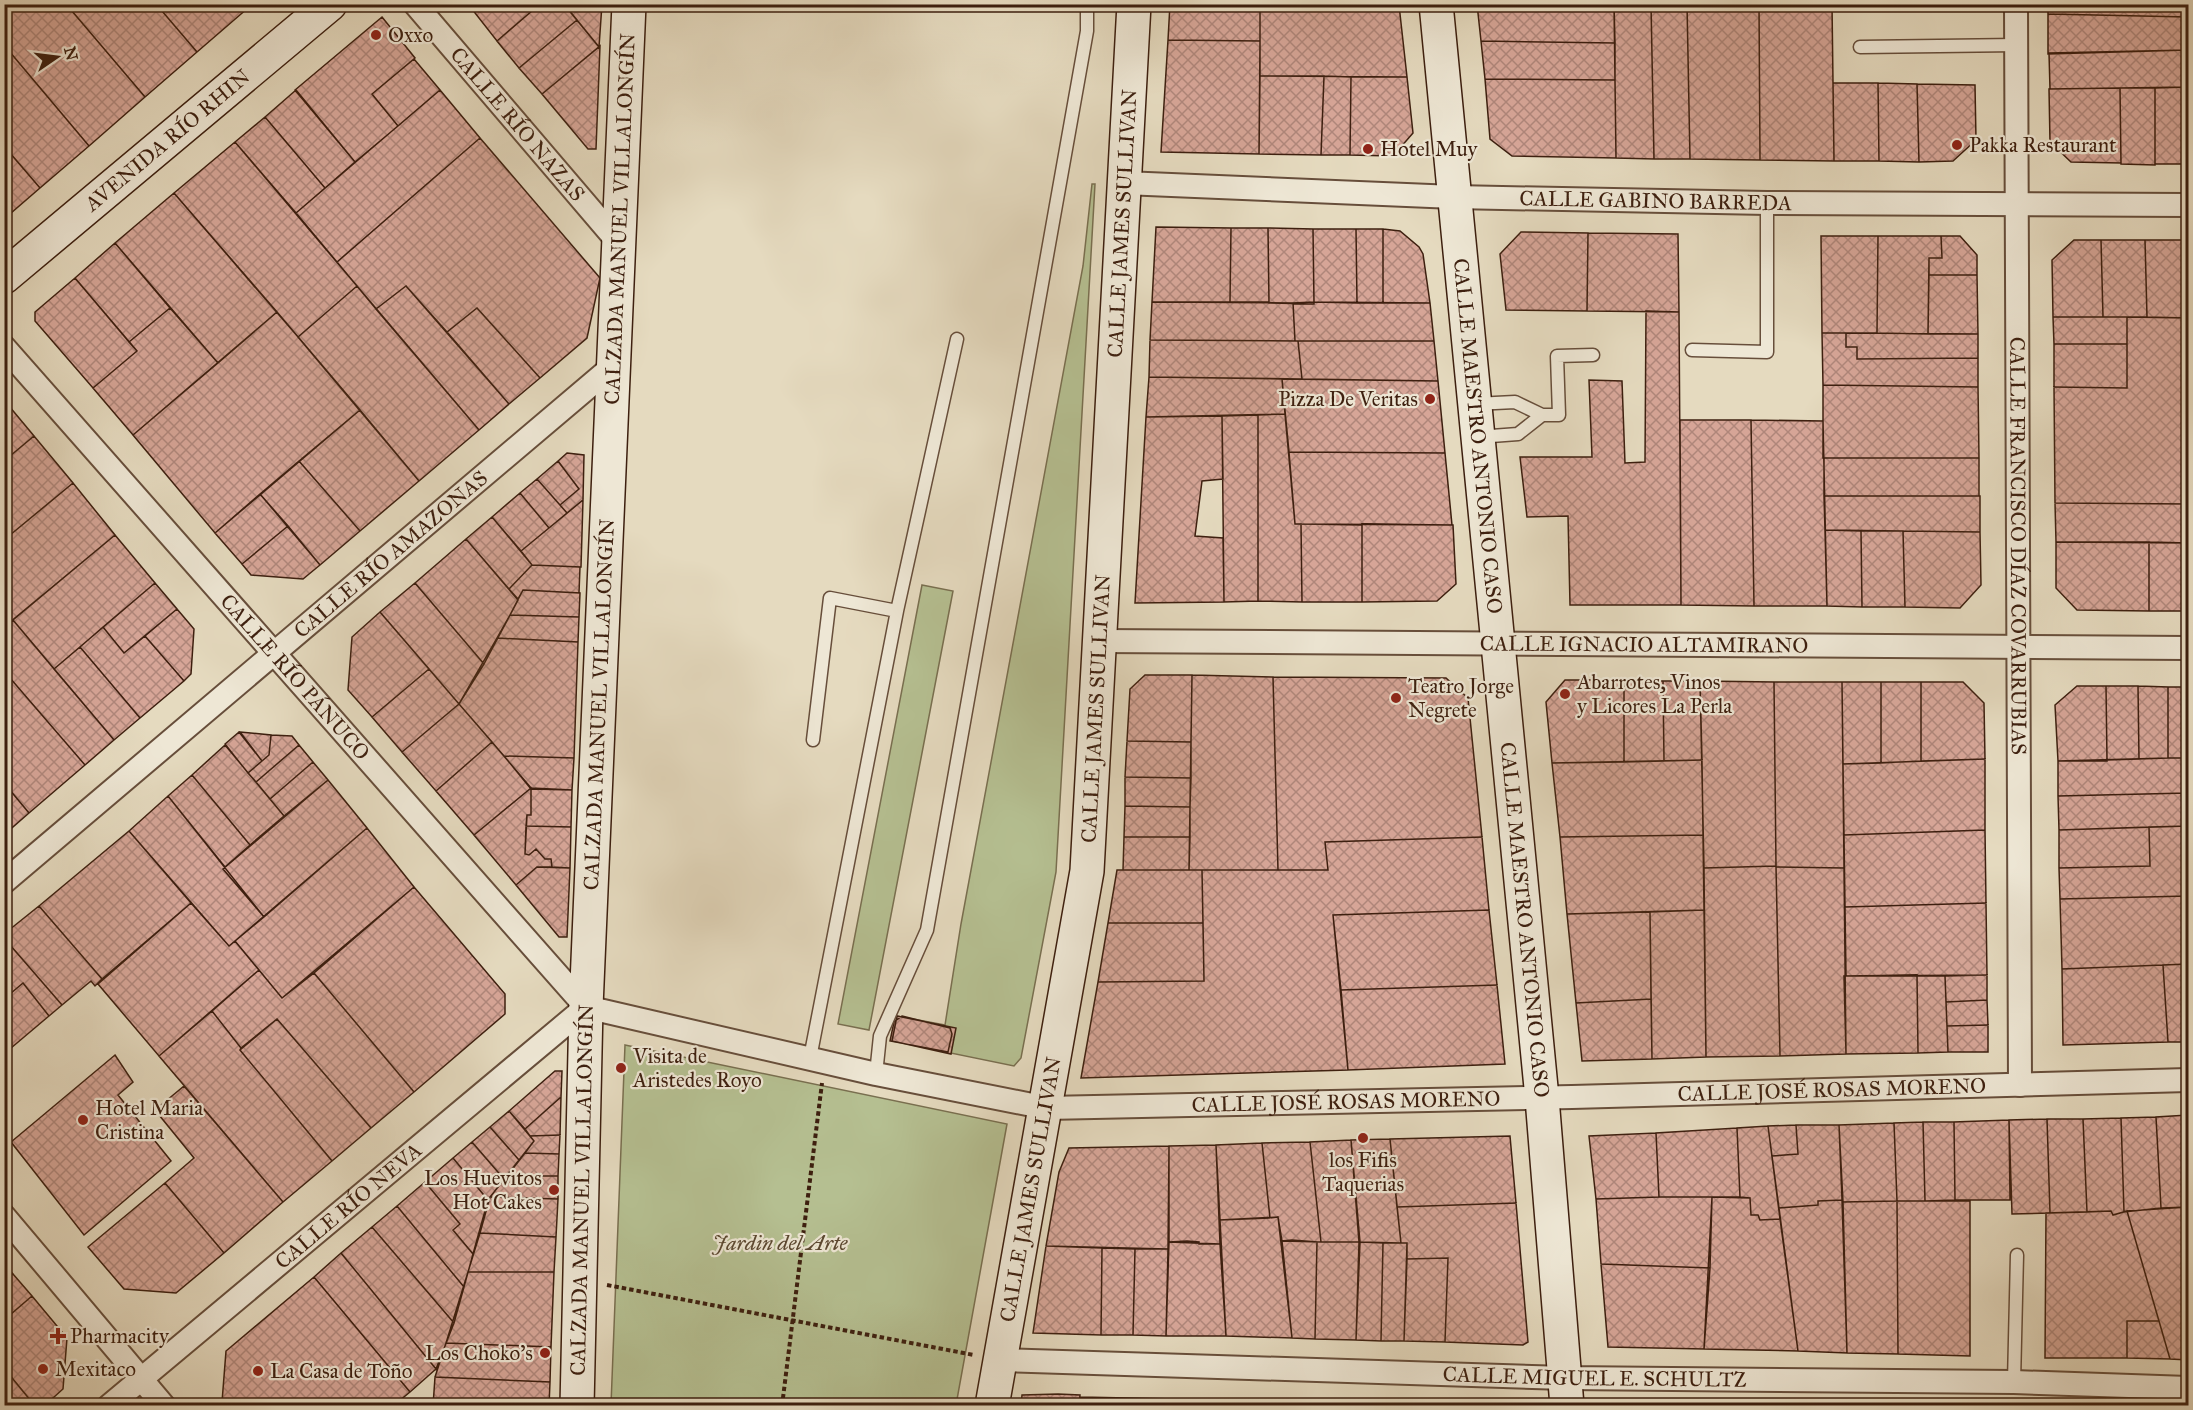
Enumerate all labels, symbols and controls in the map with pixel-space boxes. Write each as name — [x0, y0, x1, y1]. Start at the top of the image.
place label: Oxxo — [388, 22, 433, 48]
north arrow — [27, 27, 87, 87]
marker: Oxxo — [369, 28, 383, 42]
street label: CALZADA MANUEL VILLALONGÍN — [599, 32, 641, 405]
street label: CALLE RÍO NAZAS — [445, 42, 591, 207]
text: N — [60, 45, 82, 63]
street label: AVENIDA RÍO RHIN — [79, 63, 255, 218]
street label: CALLE JAMES SULLIVAN — [1102, 88, 1142, 358]
place label: Pakka Restaurant — [1969, 132, 2117, 158]
place label: Hotel Muy — [1380, 136, 1479, 162]
marker: Pakka Restaurant — [1950, 138, 1964, 152]
marker: Hotel Muy — [1361, 142, 1375, 156]
street label: CALLE GABINO BARREDA — [1519, 185, 1792, 216]
street label: CALLE MAESTRO ANTONIO CASO — [1448, 257, 1508, 615]
street label: CALLE FRANCISCO DÍAZ COVARRUBIAS — [2004, 337, 2032, 755]
place label: Pizza De Veritas — [1278, 386, 1418, 412]
marker: Pizza De Veritas — [1423, 392, 1437, 406]
street label: CALLE RÍO AMAZONAS — [289, 465, 493, 644]
street label: CALZADA MANUEL VILLALONGÍN — [578, 518, 620, 891]
street label: CALLE JAMES SULLIVAN — [1076, 573, 1116, 844]
street label: CALLE RÍO PÁNUCO — [215, 588, 375, 766]
street label: CALLE IGNACIO ALTAMIRANO — [1480, 630, 1808, 659]
place label: Abarrotes, Vinos y Licores La Perla — [1576, 669, 1732, 719]
place label: Teatro Jorge Negrete — [1408, 673, 1514, 723]
marker: Abarrotes, Vinos y Licores La Perla — [1558, 687, 1572, 701]
marker: Teatro Jorge Negrete — [1389, 691, 1403, 705]
street label: CALLE MAESTRO ANTONIO CASO — [1495, 741, 1555, 1099]
street label: CALZADA MANUEL VILLALONGÍN — [565, 1004, 599, 1376]
place label: Visita de Aristedes Royo — [632, 1043, 762, 1093]
street label: CALLE JAMES SULLIVAN — [994, 1055, 1067, 1324]
marker: Visita de Aristedes Royo — [614, 1061, 628, 1075]
street label: CALLE JOSÉ ROSAS MORENO — [1677, 1073, 1987, 1107]
street label: CALLE JOSÉ ROSAS MORENO — [1191, 1086, 1501, 1118]
place label: Hotel Maria Cristina — [95, 1095, 203, 1145]
marker: Hotel Maria Cristina — [76, 1113, 90, 1127]
marker: los Fifis Taquerias — [1356, 1131, 1370, 1145]
street label: CALLE RÍO NEVA — [270, 1137, 427, 1275]
place label: los Fifis Taquerias — [1322, 1147, 1404, 1197]
place label: Los Huevitos Hot Cakes — [424, 1165, 542, 1215]
marker: Los Huevitos Hot Cakes — [547, 1183, 561, 1197]
park label: Jardin del Arte — [712, 1230, 848, 1256]
place label: Pharmacity — [70, 1323, 170, 1349]
marker: Pharmacity — [51, 1329, 65, 1343]
place label: Los Choko's — [425, 1340, 533, 1366]
marker: Los Choko's — [538, 1346, 552, 1360]
place label: Mexitaco — [55, 1356, 136, 1382]
place label: La Casa de Toño — [270, 1358, 413, 1384]
street label: CALLE MIGUEL E. SCHULTZ — [1442, 1361, 1747, 1393]
marker: Mexitaco — [36, 1362, 50, 1376]
marker: La Casa de Toño — [251, 1364, 265, 1378]

